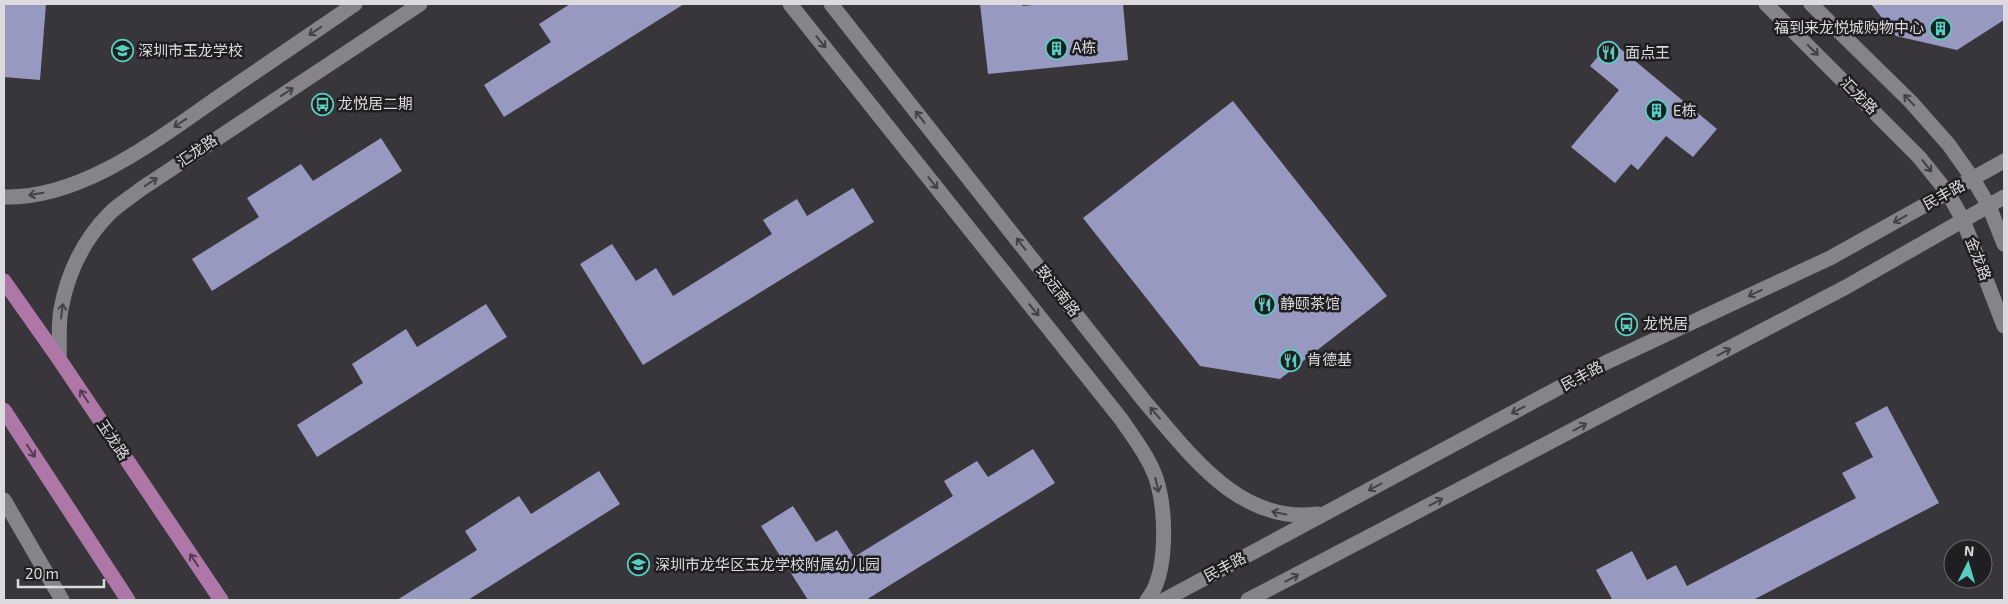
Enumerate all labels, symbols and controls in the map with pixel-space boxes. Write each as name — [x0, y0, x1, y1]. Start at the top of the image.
building icon: 福到来龙悦城购物中心 — [1928, 16, 1952, 40]
place label: 福到来龙悦城购物中心 — [1774, 18, 1924, 36]
one-way arrow — [308, 26, 322, 36]
one-way arrow — [815, 35, 826, 48]
building icon: A栋 — [1044, 36, 1068, 60]
place label: A栋 — [1072, 38, 1096, 56]
school or university icon: 深圳市玉龙学校 — [110, 39, 134, 63]
place label: 深圳市玉龙学校 — [138, 41, 243, 59]
restaurant icon: 面点王 — [1597, 41, 1621, 65]
place label: 面点王 — [1625, 43, 1670, 61]
one-way arrow — [1807, 44, 1819, 57]
street label: 汇龙路 — [1837, 73, 1882, 118]
one-way arrow — [279, 87, 293, 97]
bus stop icon: 龙悦居二期 — [310, 92, 334, 116]
place label: 龙悦居二期 — [338, 94, 413, 112]
one-way arrow — [1903, 94, 1915, 107]
building icon: E栋 — [1645, 99, 1669, 123]
place label: E栋 — [1673, 101, 1696, 119]
one-way arrow — [915, 111, 926, 124]
one-way arrow — [174, 118, 188, 128]
street label: 汇龙路 — [173, 130, 220, 170]
one-way arrow — [1921, 159, 1932, 172]
street label: 民丰路 — [1919, 175, 1968, 213]
one-way arrow — [927, 176, 938, 189]
one-way arrow — [144, 177, 158, 187]
one-way arrow — [28, 189, 44, 199]
one-way arrow — [1893, 215, 1908, 224]
street label: 金龙路 — [1962, 234, 1995, 283]
one-way arrow — [1016, 238, 1027, 251]
street label: 致远南路 — [1033, 261, 1084, 320]
one-way arrow — [1748, 289, 1763, 298]
restaurant icon: 静颐茶馆 — [1252, 292, 1276, 316]
place label: 静颐茶馆 — [1280, 294, 1340, 312]
one-way arrow — [57, 303, 67, 319]
one-way arrow — [1029, 303, 1039, 317]
bus stop icon: 龙悦居 — [1615, 312, 1639, 336]
place label: 龙悦居 — [1643, 314, 1688, 332]
one-way arrow — [1716, 347, 1731, 357]
restaurant icon: 肯德基 — [1279, 348, 1303, 372]
place label: 肯德基 — [1307, 350, 1352, 368]
street label: 民丰路 — [1557, 357, 1606, 394]
one-way arrow — [78, 389, 88, 403]
one-way arrow — [1511, 406, 1526, 415]
one-way arrow — [1149, 407, 1160, 420]
street label: 玉龙路 — [94, 416, 134, 463]
one-way arrow — [1572, 422, 1587, 432]
one-way arrow — [26, 444, 36, 458]
one-way arrow — [1153, 476, 1162, 492]
one-way arrow — [1368, 483, 1383, 492]
one-way arrow — [1428, 497, 1443, 507]
one-way arrow — [1271, 507, 1287, 517]
north arrow — [1943, 539, 1993, 589]
text: N — [1963, 542, 1975, 559]
street label: 民丰路 — [1200, 548, 1249, 585]
one-way arrow — [188, 553, 198, 567]
school or university icon: 深圳市龙华区玉龙学校附属幼儿园 — [627, 553, 651, 577]
place label: 深圳市龙华区玉龙学校附属幼儿园 — [655, 555, 880, 573]
scale bar — [18, 556, 104, 588]
text: 20 m — [25, 564, 59, 582]
one-way arrow — [1284, 573, 1299, 583]

